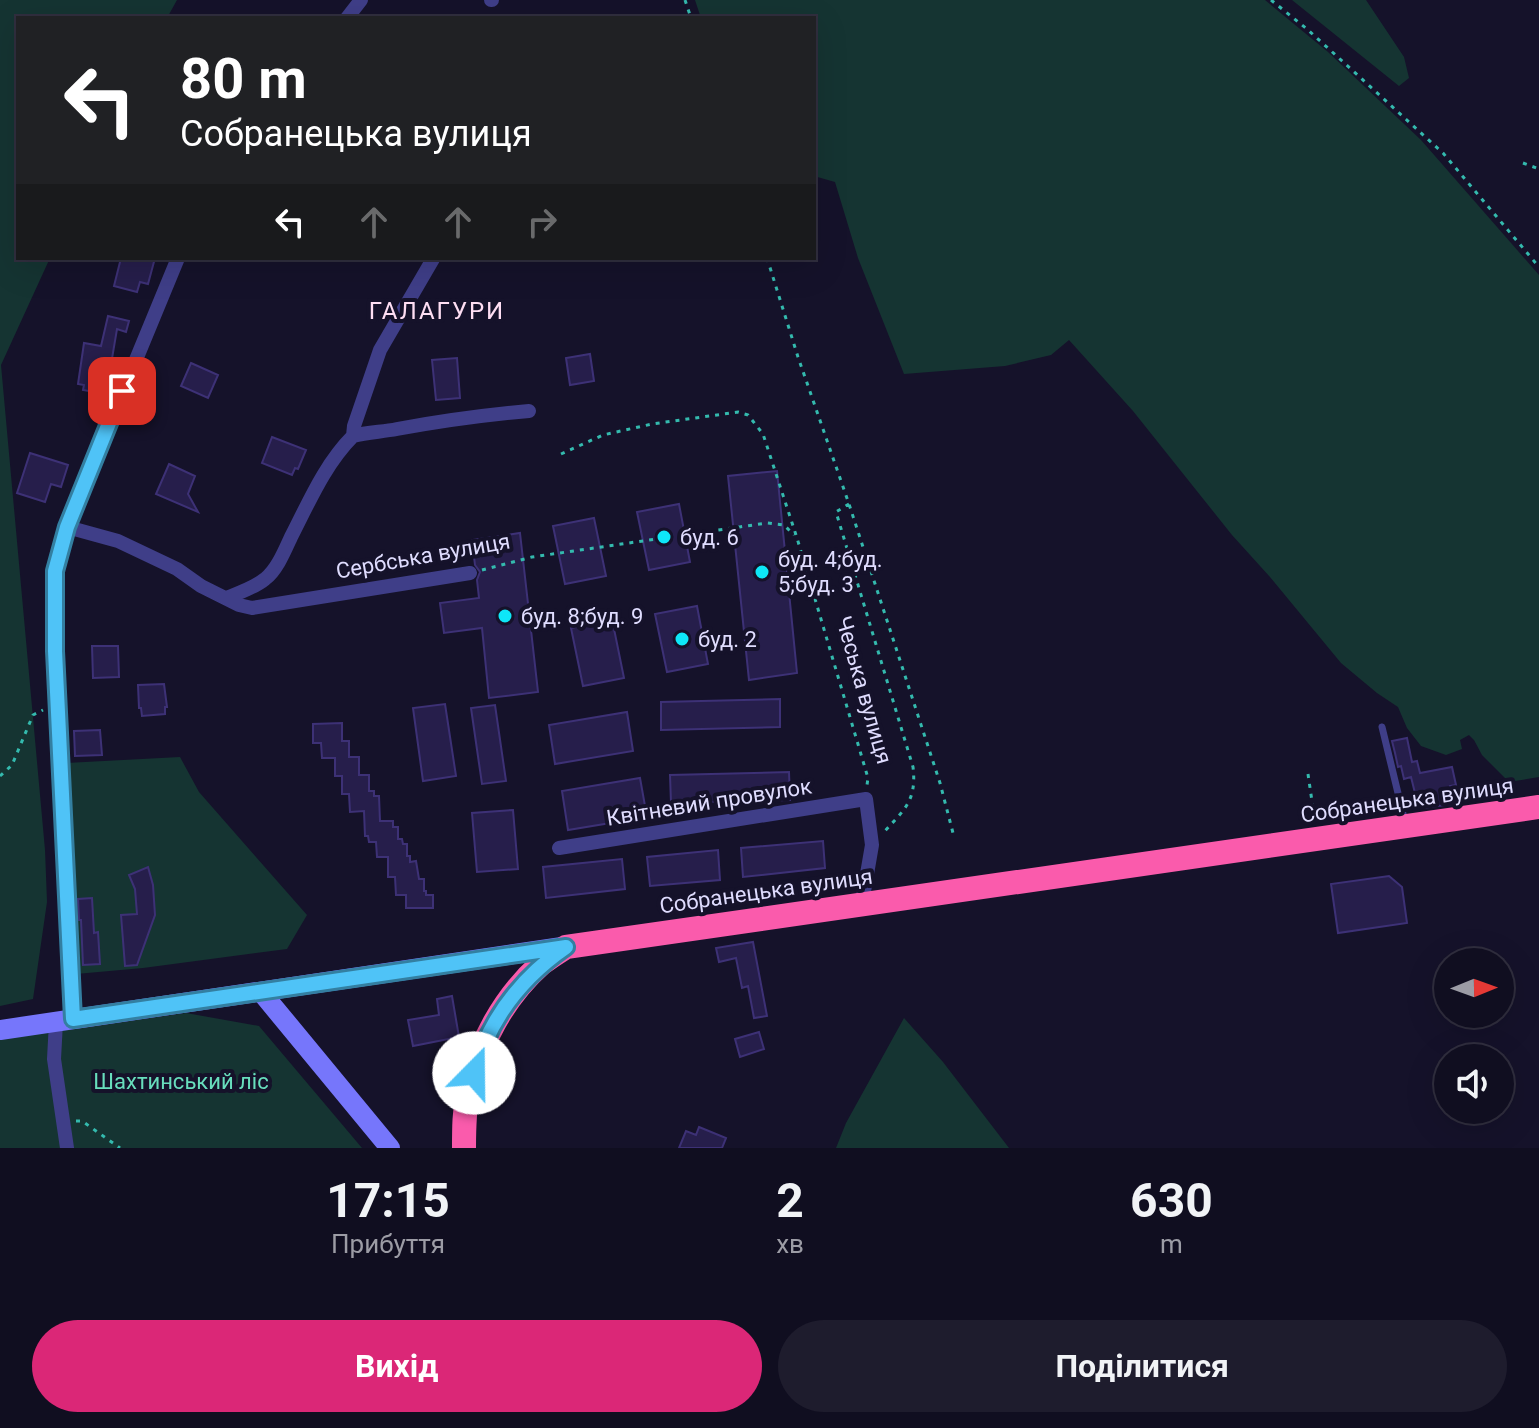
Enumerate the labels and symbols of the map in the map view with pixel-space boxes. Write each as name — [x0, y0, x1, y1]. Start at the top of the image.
district label: ГАЛАГУРИ — [369, 297, 505, 325]
pin — [88, 357, 156, 425]
place label: буд. 6 — [680, 525, 739, 550]
street label: Сербська вулиця — [334, 528, 512, 584]
marker: буд. 6 — [655, 528, 673, 546]
place label: буд. 4;буд. 5;буд. 3 — [778, 547, 883, 597]
marker: буд. 4;буд. 5;буд. 3 — [753, 563, 771, 581]
place label: буд. 8;буд. 9 — [521, 604, 643, 629]
marker: буд. 8;буд. 9 — [496, 607, 514, 625]
street label: Чеська вулиця — [831, 613, 897, 767]
place label: буд. 2 — [698, 627, 757, 652]
marker: буд. 2 — [673, 630, 691, 648]
street label: Квітневий провулок — [605, 773, 814, 831]
street label: Собранецька вулиця — [1299, 773, 1515, 827]
street label: Собранецька вулиця — [658, 864, 874, 918]
north arrow — [1434, 948, 1514, 1028]
position arrow — [432, 1031, 516, 1115]
park label: Шахтинський ліс — [93, 1069, 269, 1094]

